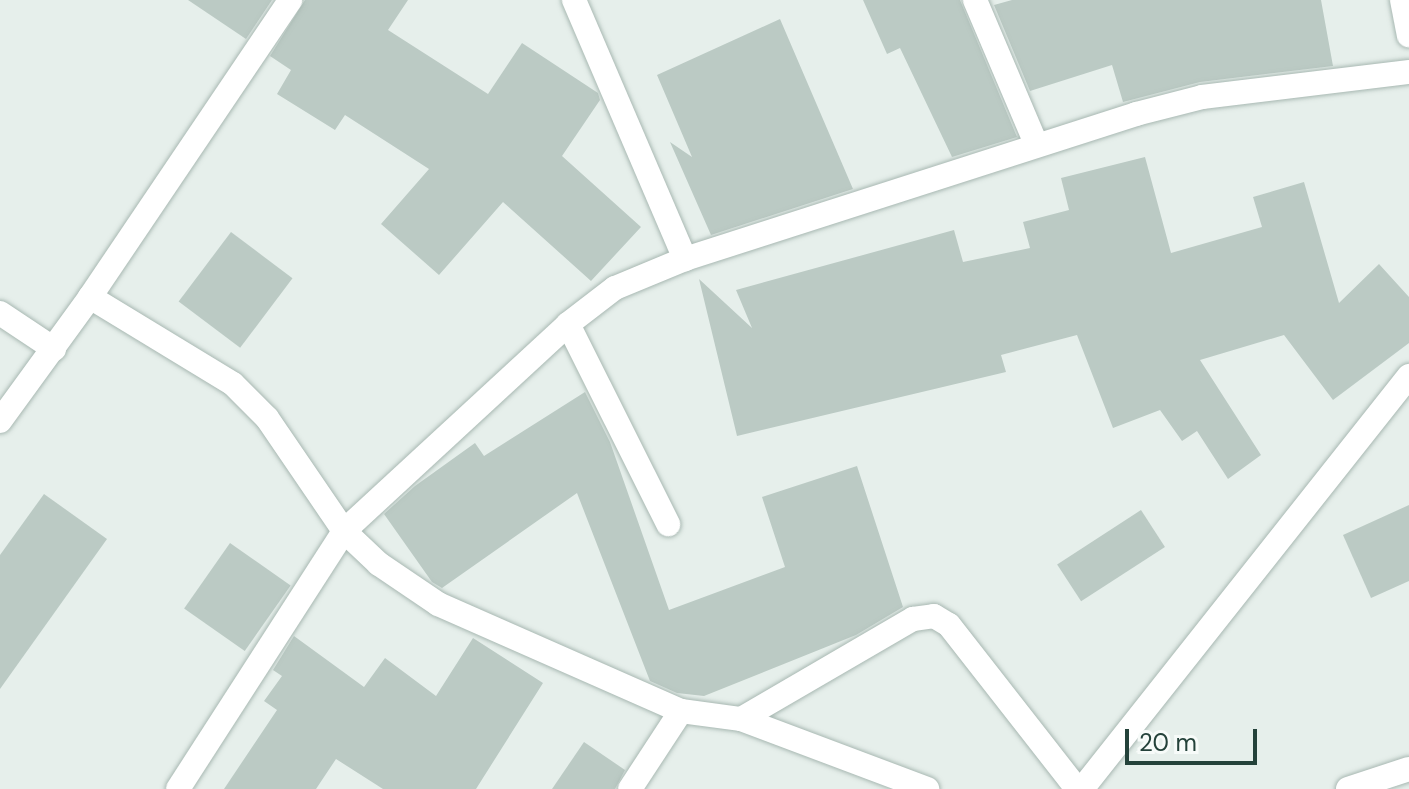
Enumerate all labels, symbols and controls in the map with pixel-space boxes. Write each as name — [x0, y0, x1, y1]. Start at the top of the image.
scale bar — [1129, 713, 1261, 763]
text: 20 m — [1139, 727, 1197, 758]

